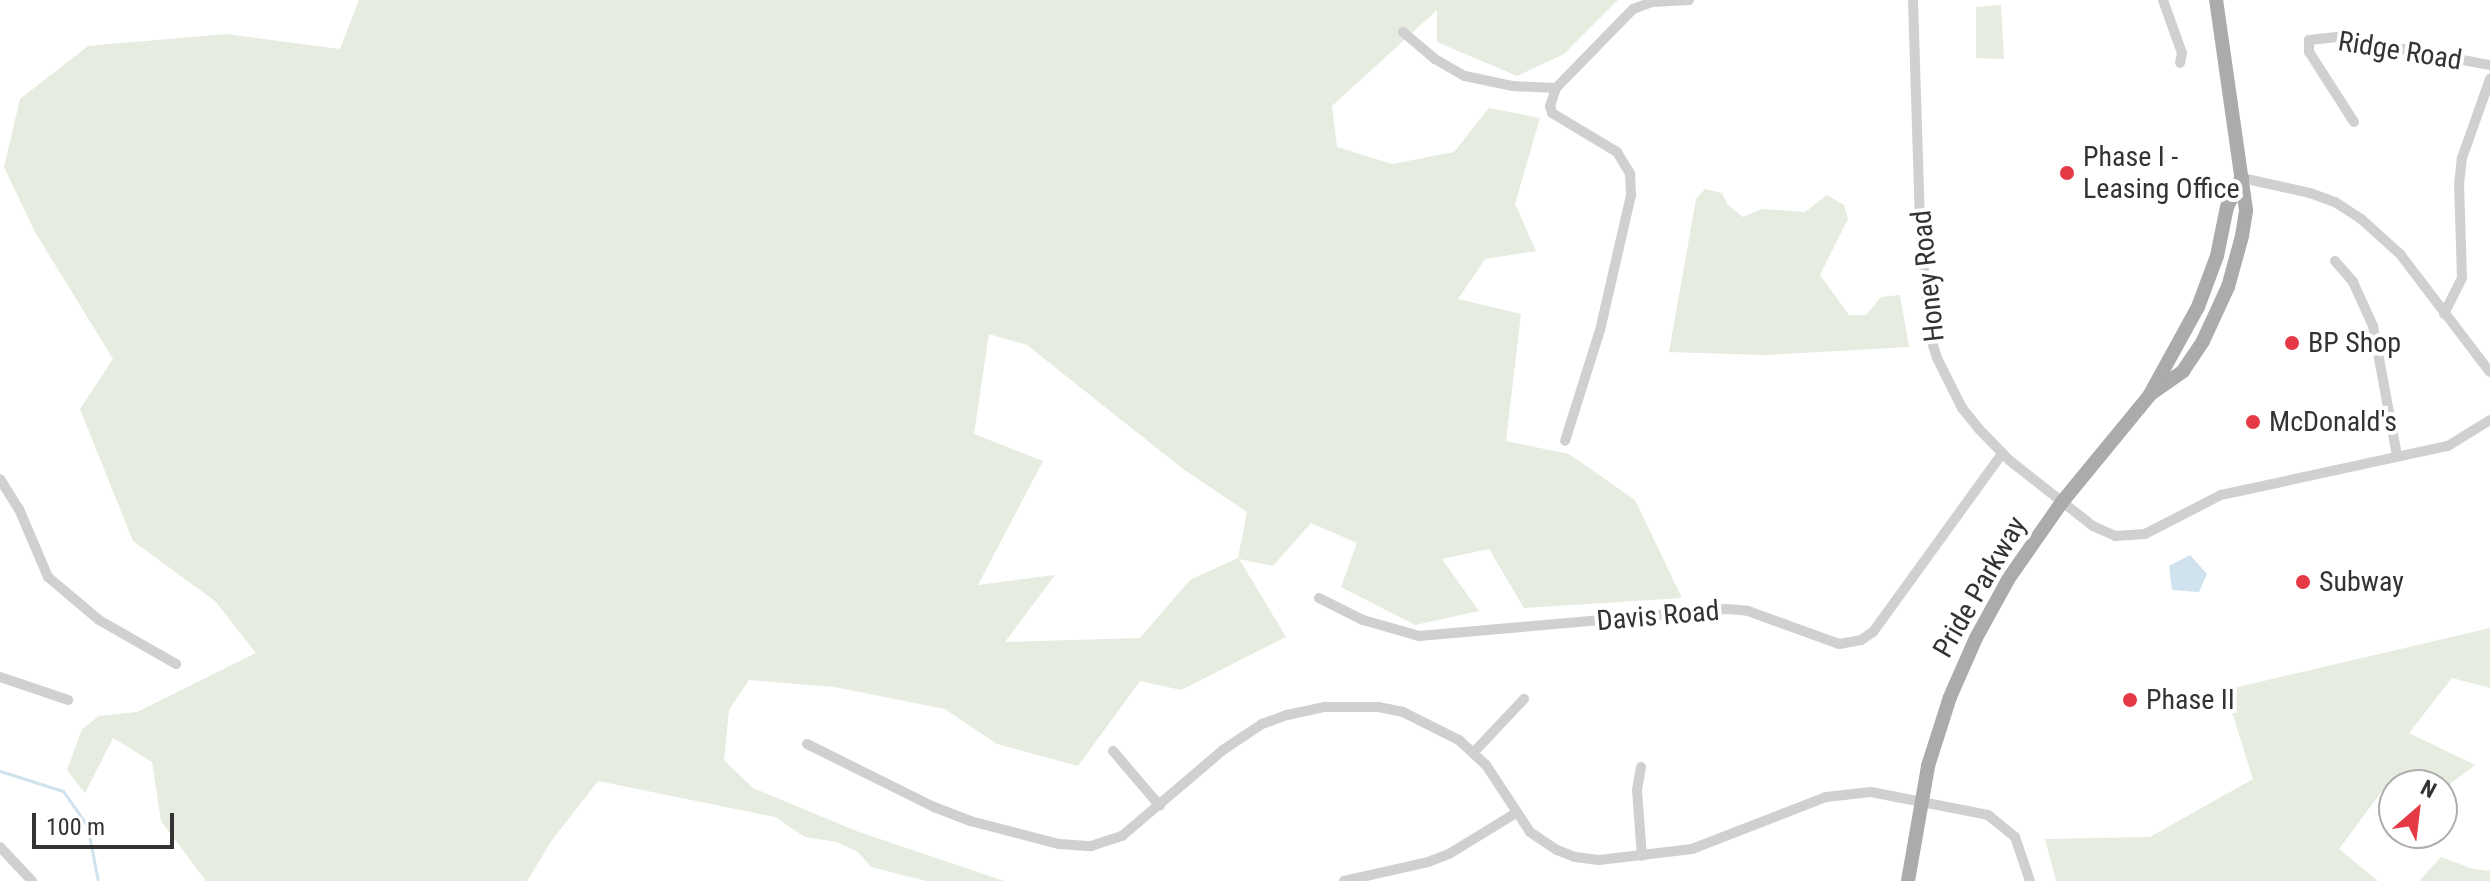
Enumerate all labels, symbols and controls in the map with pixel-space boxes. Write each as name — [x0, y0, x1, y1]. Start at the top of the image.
street label: Ridge Road — [2336, 25, 2464, 77]
place label: Phase I - Leasing Office — [2083, 140, 2240, 206]
marker: Phase I - Leasing Office — [2058, 164, 2076, 182]
street label: Honey Road — [1904, 208, 1952, 344]
place label: BP Shop — [2308, 326, 2401, 360]
marker: BP Shop — [2283, 334, 2301, 352]
place label: McDonald's — [2269, 405, 2397, 439]
marker: McDonald's — [2244, 413, 2262, 431]
street label: Pride Parkway — [1926, 511, 2034, 663]
place label: Subway — [2319, 565, 2404, 599]
marker: Subway — [2294, 573, 2312, 591]
street label: Davis Road — [1595, 594, 1721, 638]
place label: Phase II — [2146, 683, 2235, 717]
marker: Phase II — [2121, 691, 2139, 709]
north arrow — [2378, 769, 2458, 849]
text: N — [2417, 775, 2440, 803]
scale bar — [36, 797, 178, 847]
text: 100 m — [46, 813, 105, 841]

